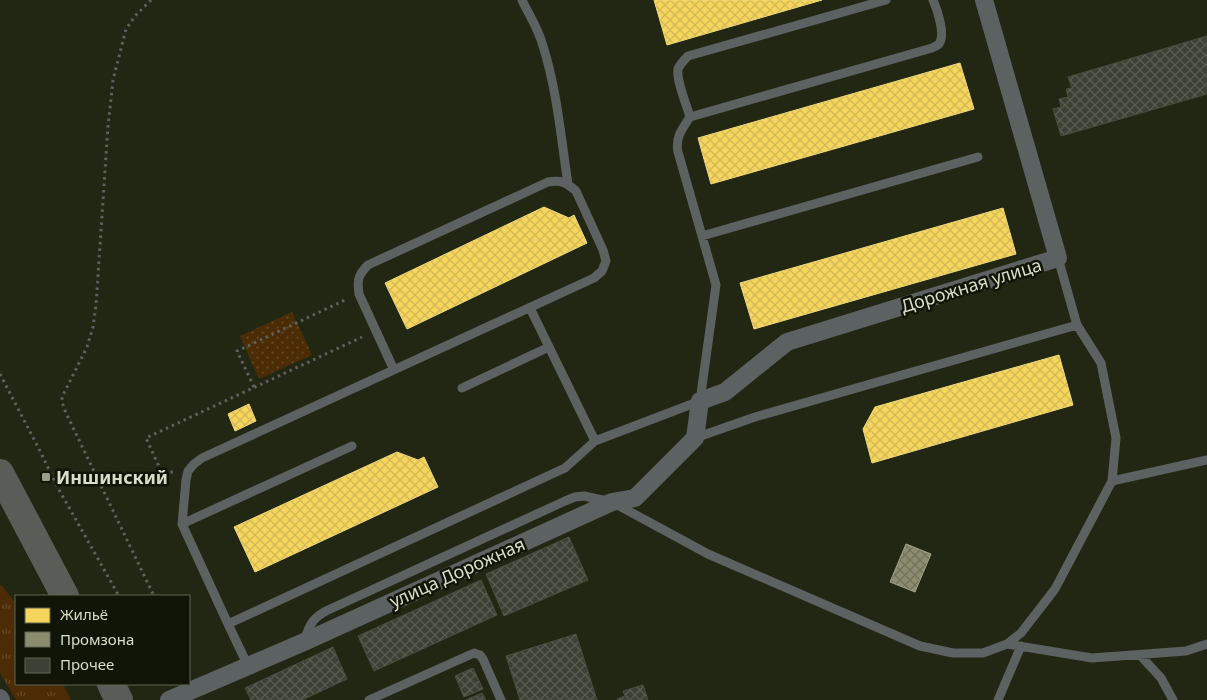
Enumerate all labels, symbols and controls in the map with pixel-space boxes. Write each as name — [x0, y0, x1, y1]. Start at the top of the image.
street label: Дорожная улица — [898, 252, 1044, 318]
place label: Иншинский — [56, 465, 168, 489]
marker: Иншинский — [40, 471, 52, 483]
street label: улица Дорожная — [385, 531, 529, 613]
legend — [15, 595, 190, 685]
text: Жильё — [60, 604, 108, 624]
text: Промзона — [60, 629, 134, 649]
text: Прочее — [60, 654, 114, 674]

